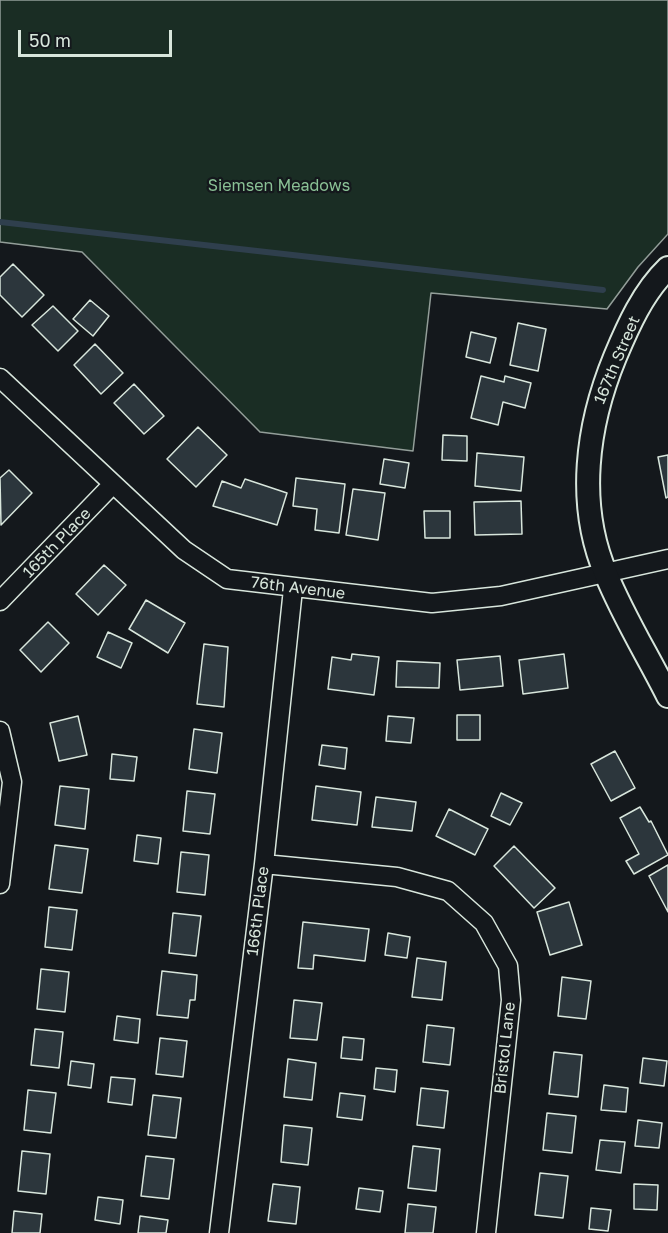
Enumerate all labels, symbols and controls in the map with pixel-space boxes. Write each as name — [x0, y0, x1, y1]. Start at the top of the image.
scale bar — [21, 18, 176, 56]
text: 50 m — [29, 29, 71, 51]
park label: Siemsen Meadows — [208, 176, 350, 196]
street label: 167th Street — [590, 313, 644, 407]
street label: 165th Place — [19, 504, 95, 582]
street label: 76th Avenue — [250, 573, 346, 603]
street label: 166th Place — [243, 865, 273, 957]
street label: Bristol Lane — [491, 1001, 519, 1095]

